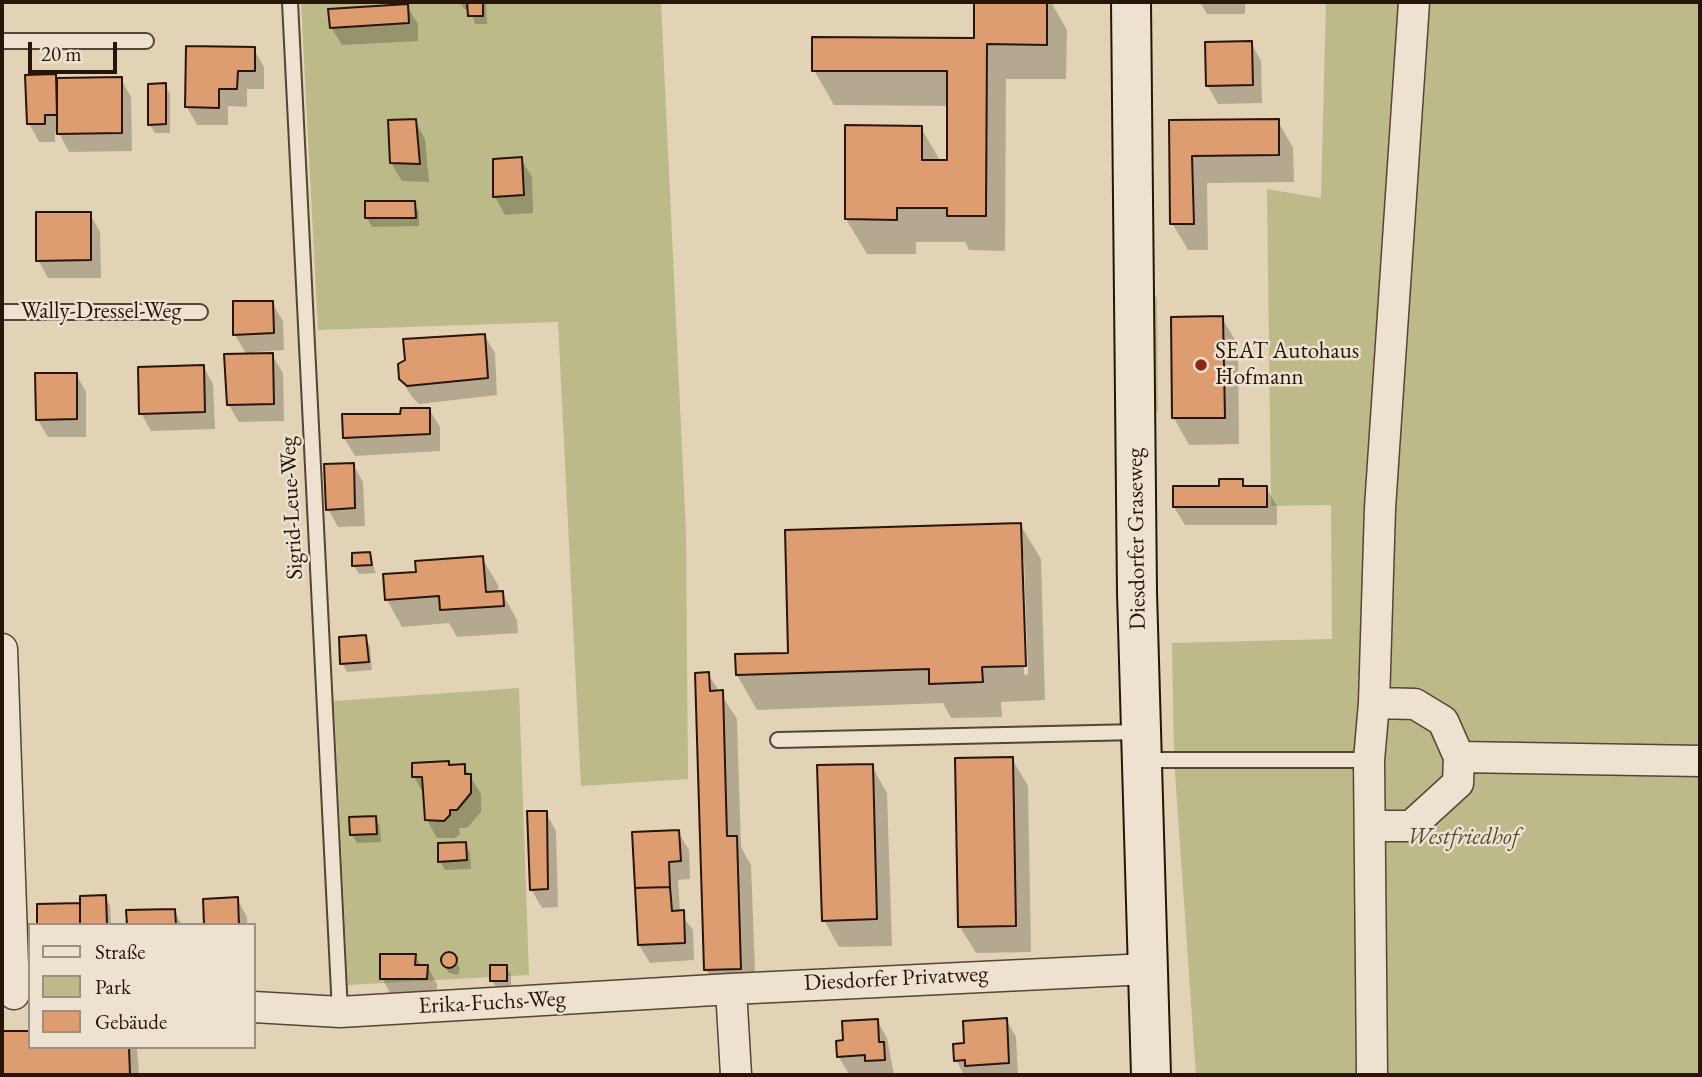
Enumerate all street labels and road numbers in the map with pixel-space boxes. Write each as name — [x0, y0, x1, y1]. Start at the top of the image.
street label: Wally-Dressel-Weg — [20, 298, 182, 326]
street label: Sigrid-Leue-Weg — [274, 436, 310, 580]
street label: Diesdorfer Graseweg — [1122, 448, 1152, 630]
street label: Diesdorfer Privatweg — [803, 960, 989, 998]
street label: Erika-Fuchs-Weg — [418, 985, 566, 1021]

